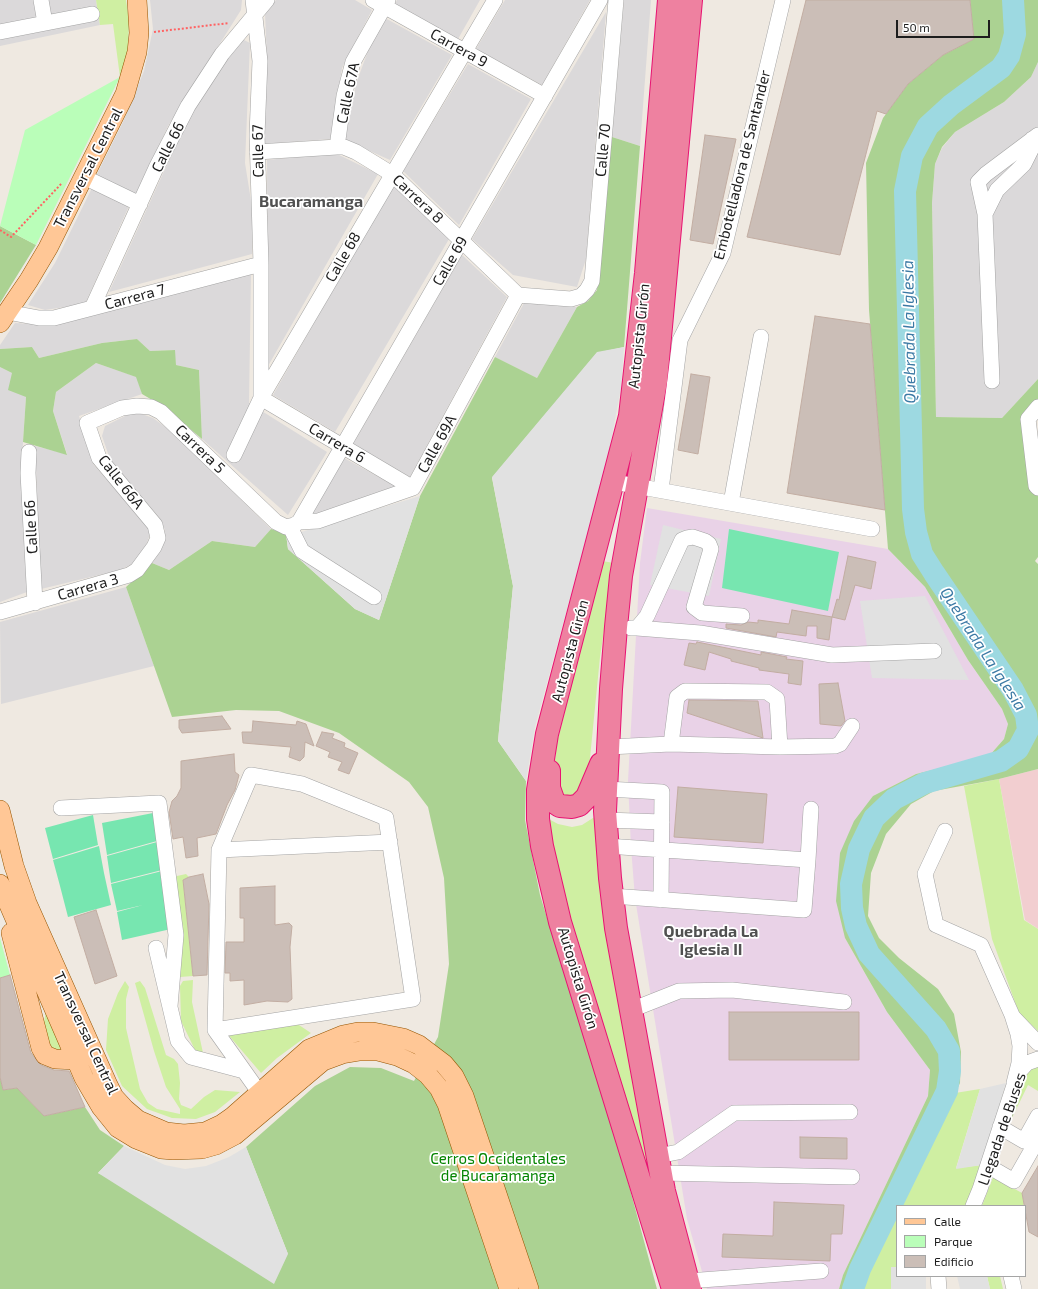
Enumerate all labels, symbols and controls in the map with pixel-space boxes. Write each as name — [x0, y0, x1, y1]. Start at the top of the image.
scale bar — [898, 12, 992, 38]
text: 50 m — [903, 20, 930, 34]
street label: Carrera 9 — [427, 25, 491, 71]
street label: Calle 67A — [333, 61, 363, 125]
street label: Embotelladora de Santander — [710, 68, 774, 262]
street label: Transversal Central — [50, 105, 126, 231]
street label: Calle 66 — [148, 119, 188, 175]
street label: Calle 70 — [592, 122, 614, 178]
street label: Calle 67 — [249, 124, 267, 178]
street label: Carrera 8 — [389, 171, 447, 227]
district label: Bucaramanga — [259, 192, 363, 212]
street label: Calle 68 — [322, 229, 364, 285]
street label: Calle 69 — [429, 233, 471, 289]
water label: Quebrada La Iglesia — [898, 260, 920, 404]
street label: Carrera 7 — [103, 280, 167, 314]
street label: Autopista Girón — [625, 283, 653, 389]
street label: Calle 69A — [414, 412, 460, 476]
street label: Carrera 6 — [305, 419, 369, 467]
street label: Carrera 5 — [171, 421, 229, 477]
street label: Calle 66A — [94, 451, 148, 513]
street label: Calle 66 — [21, 499, 41, 555]
street label: Carrera 3 — [55, 570, 121, 604]
water label: Quebrada La Iglesia — [936, 584, 1030, 714]
street label: Autopista Girón — [548, 598, 592, 704]
district label: Quebrada La Iglesia II — [664, 922, 758, 960]
street label: Autopista Girón — [554, 925, 602, 1031]
street label: Transversal Central — [50, 969, 122, 1097]
street label: Llegada de Buses — [974, 1070, 1030, 1188]
park label: Cerros Occidentales de Bucaramanga — [430, 1150, 566, 1185]
legend — [896, 1205, 1026, 1277]
text: Calle — [934, 1214, 961, 1228]
text: Parque — [934, 1234, 972, 1248]
text: Edificio — [934, 1254, 974, 1268]

